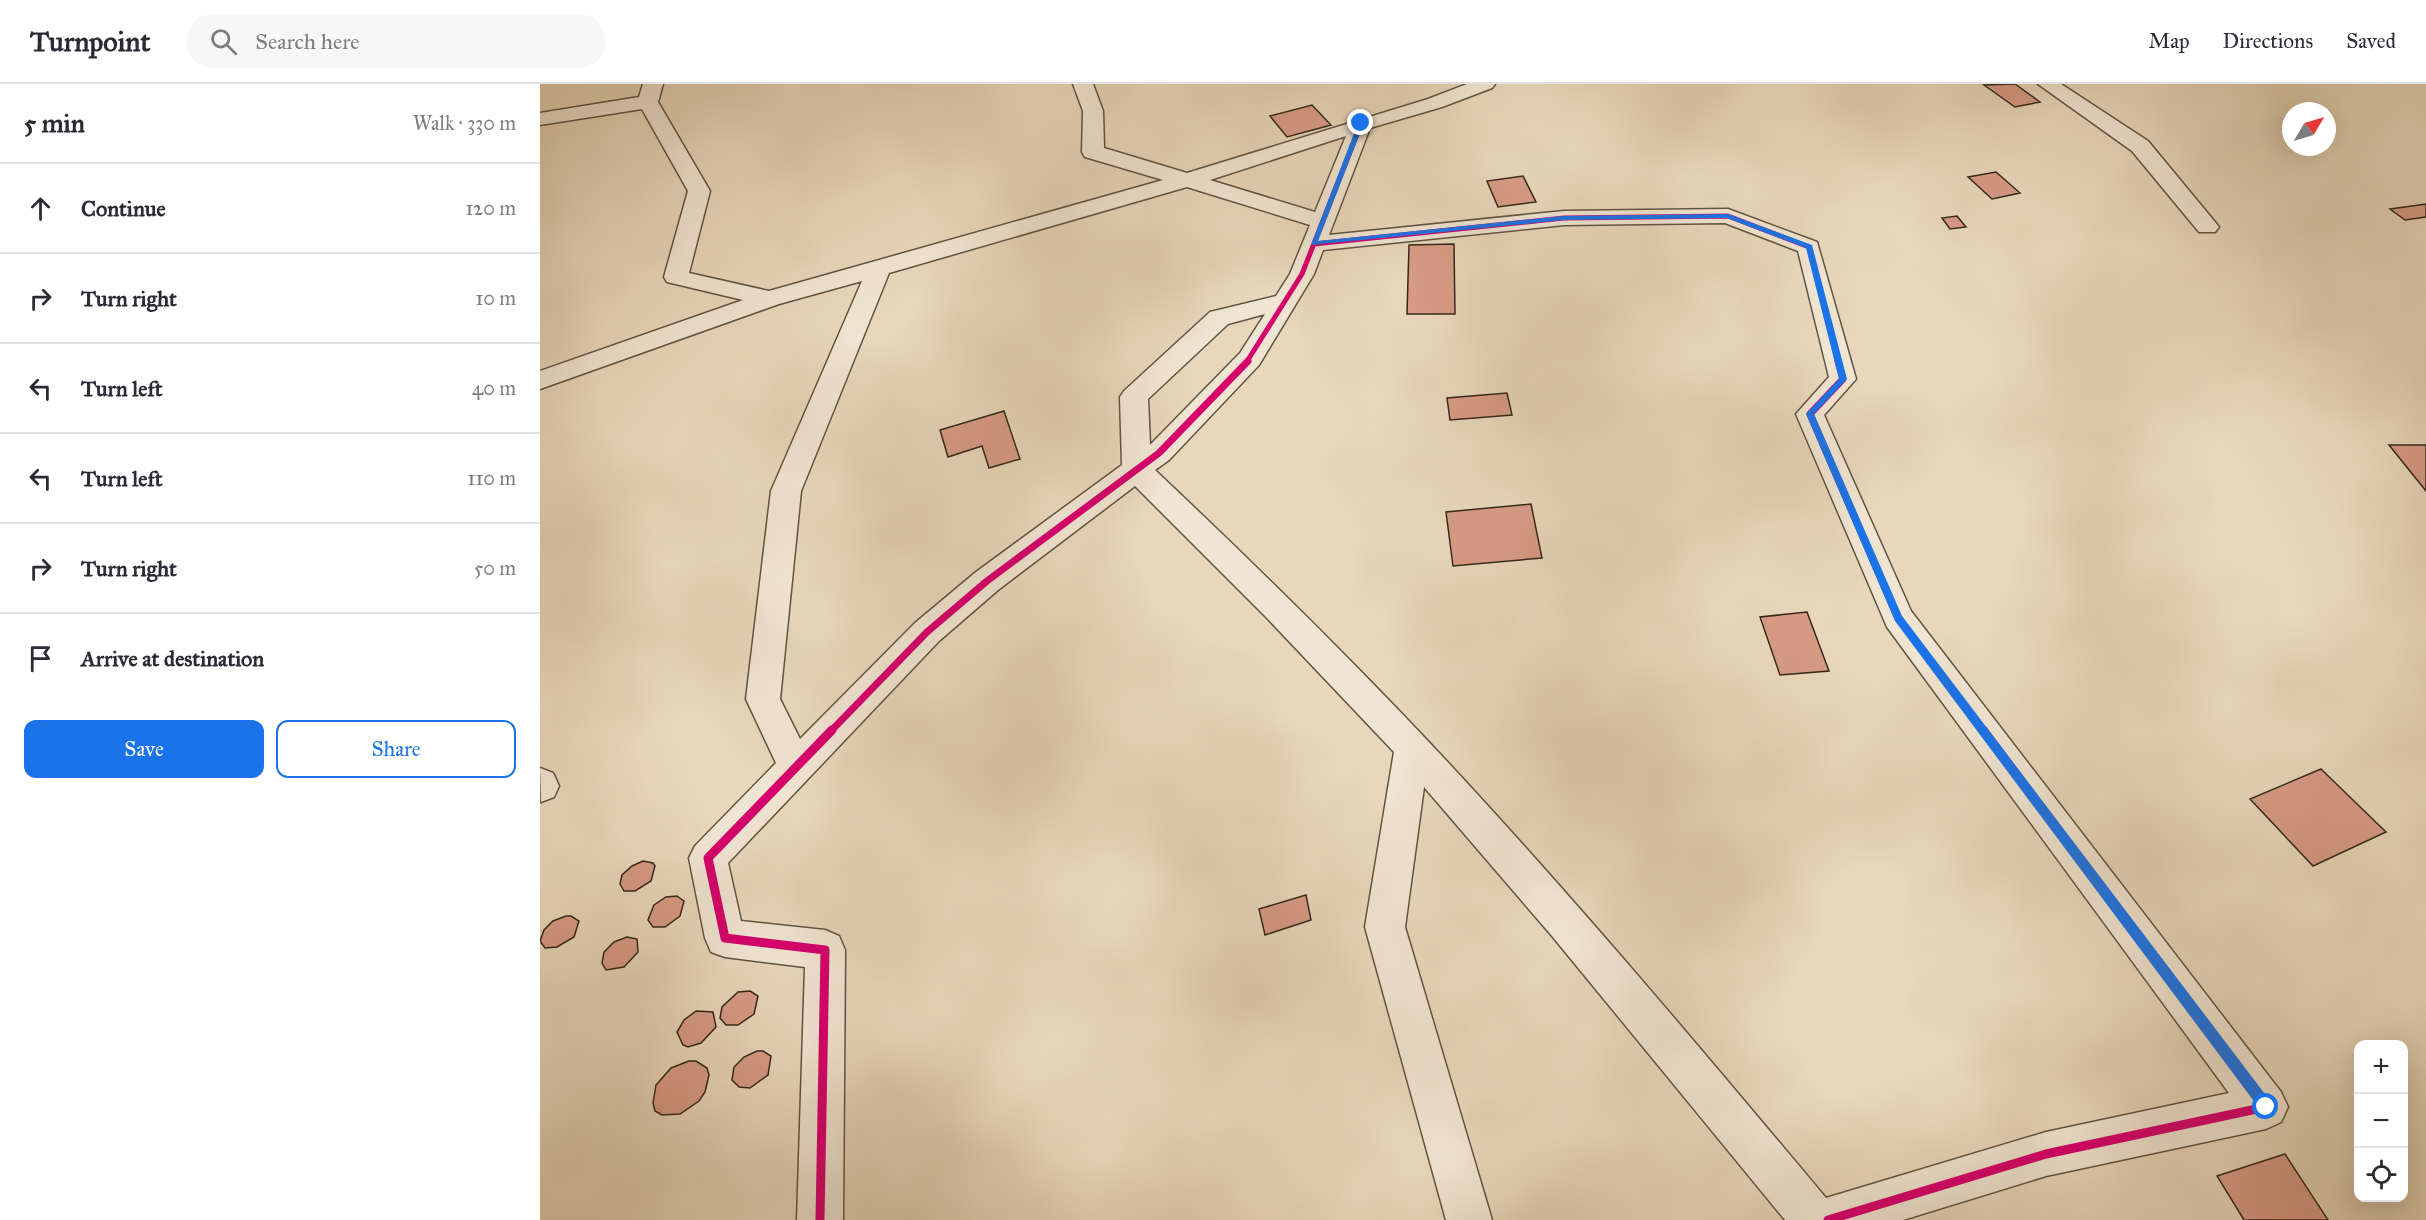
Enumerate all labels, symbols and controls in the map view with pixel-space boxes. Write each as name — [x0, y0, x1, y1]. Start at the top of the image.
search box — [186, 14, 606, 68]
text: Turnpoint — [30, 24, 150, 59]
icon: search — [207, 25, 240, 58]
text: Search here — [255, 28, 359, 55]
text: Map — [2149, 28, 2190, 54]
text: Directions — [2223, 28, 2313, 54]
text: Saved — [2346, 28, 2396, 54]
north arrow — [2282, 102, 2336, 156]
text: 5 min — [24, 107, 85, 139]
route end — [1347, 109, 1373, 135]
text: Walk · 330 m — [413, 111, 516, 135]
icon: ahead — [24, 192, 57, 225]
text: Continue — [81, 195, 166, 222]
text: 120 m — [465, 196, 516, 220]
icon: right — [24, 282, 57, 315]
text: Turn right — [81, 285, 177, 312]
text: 10 m — [475, 286, 516, 310]
icon: left — [24, 372, 57, 405]
text: Turn left — [81, 375, 163, 402]
text: 40 m — [472, 376, 516, 400]
icon: left — [24, 462, 57, 495]
text: Turn left — [81, 465, 163, 492]
text: 110 m — [468, 466, 516, 490]
icon: right — [24, 552, 57, 585]
text: Turn right — [81, 555, 177, 582]
text: 50 m — [474, 556, 516, 580]
icon: arrive — [24, 642, 57, 675]
text: Arrive at destination — [81, 645, 264, 672]
button: Save — [24, 720, 264, 778]
button: Share — [276, 720, 516, 778]
map controls — [2354, 1040, 2408, 1202]
button: + — [2354, 1040, 2408, 1094]
route start — [2252, 1093, 2278, 1119]
button: − — [2354, 1094, 2408, 1148]
button: locate — [2354, 1148, 2408, 1202]

